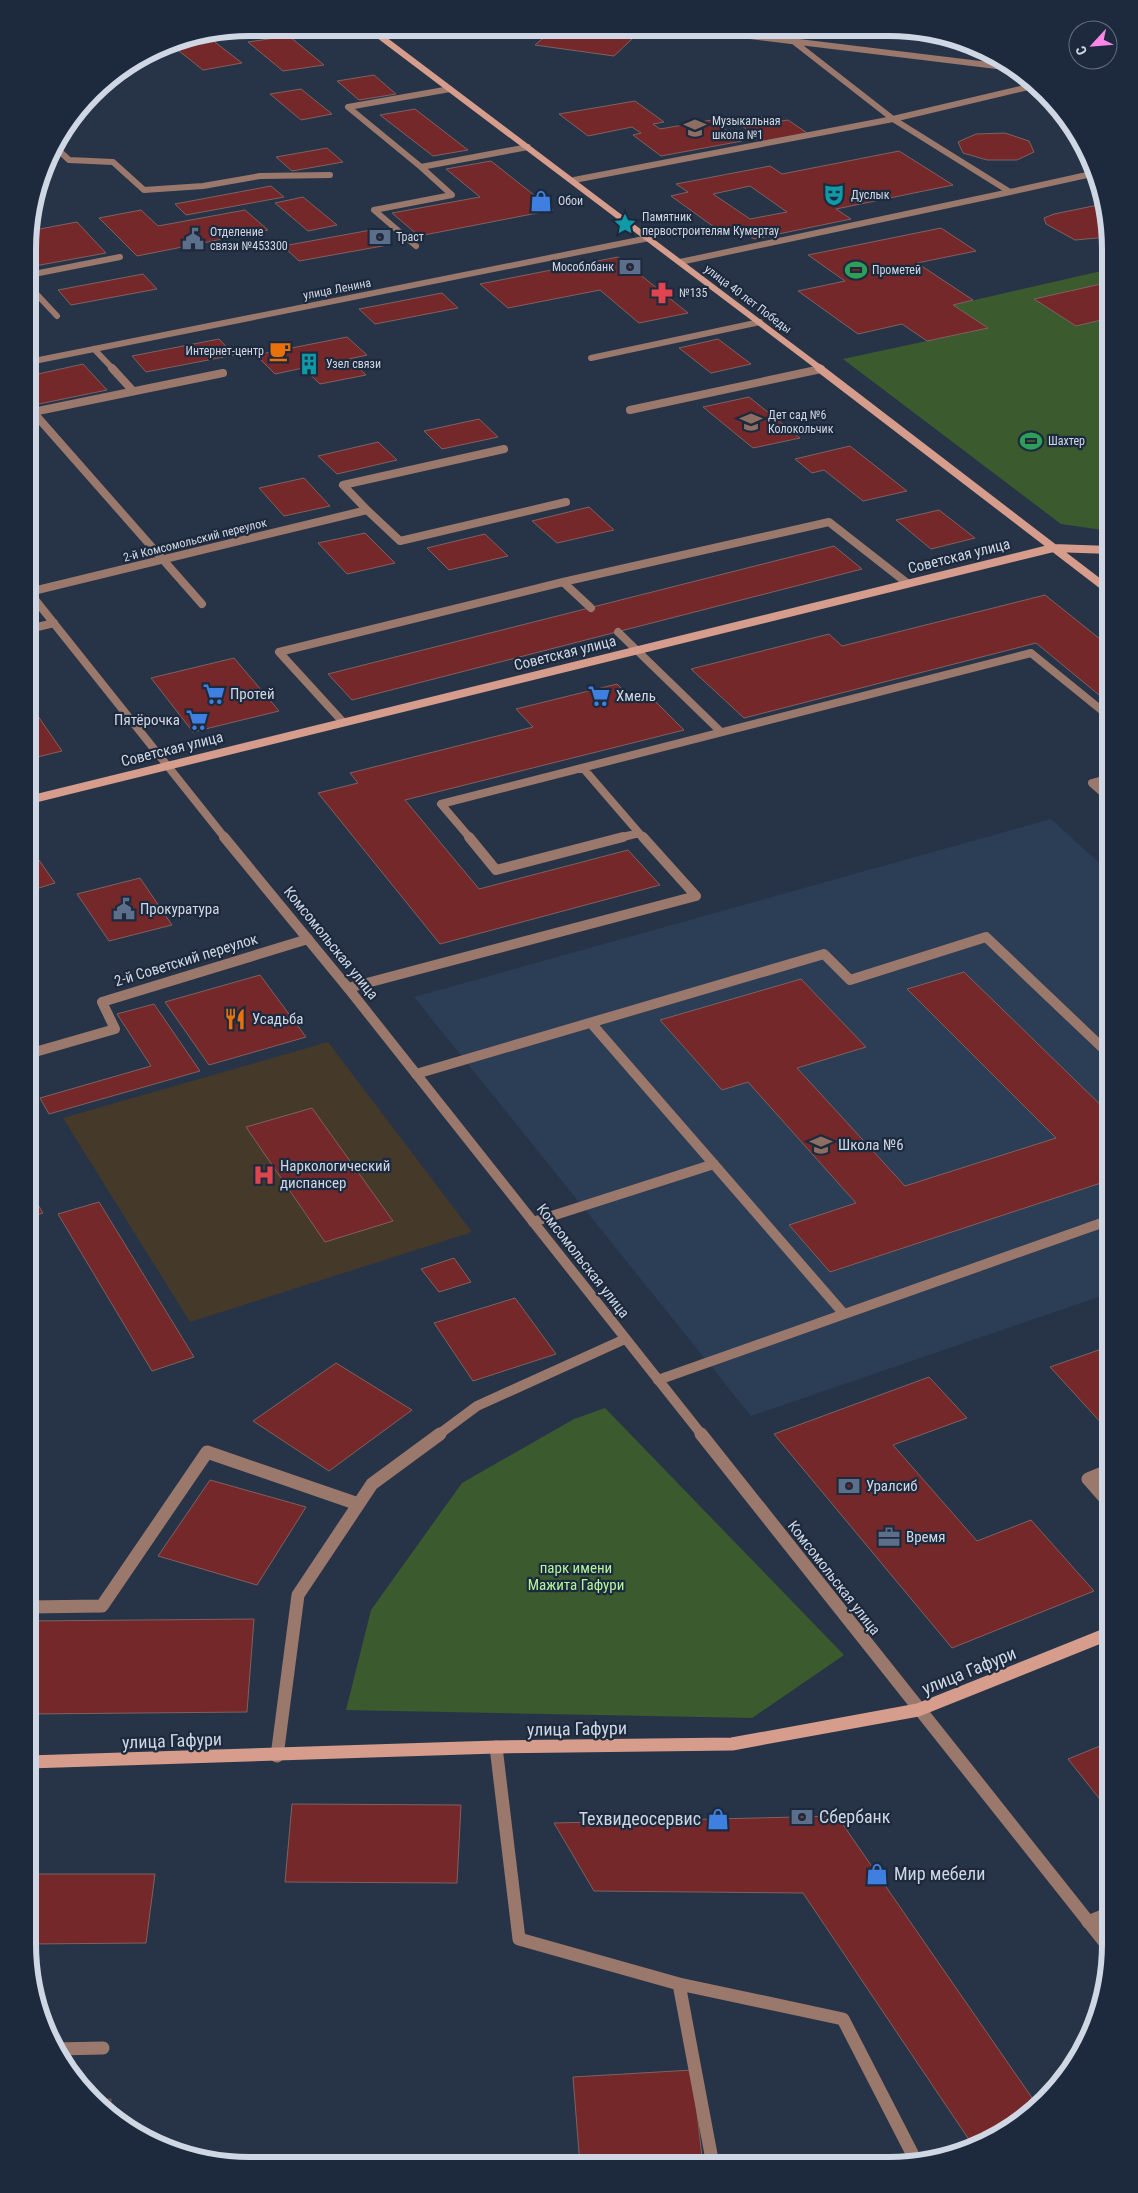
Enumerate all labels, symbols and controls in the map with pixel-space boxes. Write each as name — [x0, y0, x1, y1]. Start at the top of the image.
north arrow — [1068, 20, 1118, 70]
text: С — [1072, 44, 1090, 58]
place label: Музыкальная школа №1 — [712, 114, 781, 142]
school or university icon: Музыкальная школа №1 — [682, 115, 708, 141]
theatre icon: Дуслык — [821, 182, 847, 208]
shop icon: Обои — [528, 188, 554, 214]
place label: Дуслык — [851, 188, 890, 202]
place label: Обои — [558, 194, 583, 208]
place label: Памятник первостроителям Кумертау — [642, 210, 779, 238]
place icon: Памятник первостроителям Кумертау — [612, 211, 638, 237]
bank icon: Траст — [367, 224, 393, 250]
place label: Отделение связи №453300 — [210, 225, 288, 253]
public building icon: Отделение связи №453300 — [180, 226, 206, 252]
place label: Траст — [396, 230, 424, 244]
bank icon: Мособлбанк — [617, 254, 643, 280]
sports icon: Прометей — [843, 257, 869, 283]
place label: Мособлбанк — [552, 260, 614, 274]
street label: улица 40 лет Победы — [702, 262, 794, 336]
place label: Прометей — [872, 263, 921, 277]
street label: улица Ленина — [302, 276, 372, 302]
pharmacy icon: №135 — [649, 280, 675, 306]
place label: №135 — [679, 286, 707, 300]
cafe icon: Интернет-центр — [267, 338, 293, 364]
place label: Интернет-центр — [185, 344, 264, 358]
building icon: Узел связи — [296, 351, 322, 377]
place label: Узел связи — [326, 357, 381, 371]
place label: Дет сад №6 Колокольчик — [768, 408, 834, 436]
school or university icon: Дет сад №6 Колокольчик — [738, 409, 764, 435]
sports icon: Шахтер — [1018, 428, 1044, 454]
place label: Шахтер — [1048, 434, 1085, 448]
street label: 2-й Комсомольский переулок — [122, 515, 268, 565]
street label: Советская улица — [906, 535, 1012, 577]
street label: Советская улица — [512, 632, 618, 674]
supermarket icon: Протей — [201, 681, 227, 707]
supermarket icon: Хмель — [586, 683, 612, 709]
place label: Протей — [230, 685, 275, 703]
place label: Хмель — [616, 687, 656, 705]
supermarket icon: Пятёрочка — [184, 707, 210, 733]
place label: Пятёрочка — [114, 711, 180, 729]
street label: Советская улица — [119, 728, 225, 770]
street label: Комсомольская улица — [280, 883, 382, 1003]
public building icon: Прокуратура — [111, 896, 137, 922]
place label: Прокуратура — [140, 900, 219, 918]
street label: 2-й Советский переулок — [112, 930, 260, 990]
restaurant icon: Усадьба — [222, 1006, 248, 1032]
place label: Усадьба — [252, 1010, 304, 1028]
school or university icon: Школа №6 — [808, 1132, 834, 1158]
place label: Школа №6 — [838, 1136, 904, 1154]
place label: Наркологический диспансер — [280, 1157, 390, 1192]
hospital icon: Наркологический диспансер — [251, 1162, 277, 1188]
street label: Комсомольская улица — [533, 1200, 633, 1322]
bank icon: Уралсиб — [836, 1473, 862, 1499]
place label: Уралсиб — [866, 1477, 918, 1495]
street label: Комсомольская улица — [784, 1517, 884, 1639]
office icon: Время — [876, 1524, 902, 1550]
place label: Время — [906, 1528, 946, 1546]
park label: парк имени Мажита Гафури — [528, 1559, 624, 1594]
street label: улица Гафури — [919, 1642, 1019, 1699]
street label: улица Гафури — [527, 1717, 627, 1740]
street label: улица Гафури — [122, 1728, 222, 1753]
bank icon: Сбербанк — [789, 1804, 815, 1830]
shop icon: Техвидеосервис — [705, 1806, 731, 1832]
place label: Сбербанк — [819, 1806, 891, 1827]
place label: Техвидеосервис — [579, 1808, 701, 1829]
shop icon: Мир мебели — [864, 1861, 890, 1887]
place label: Мир мебели — [894, 1863, 985, 1884]

